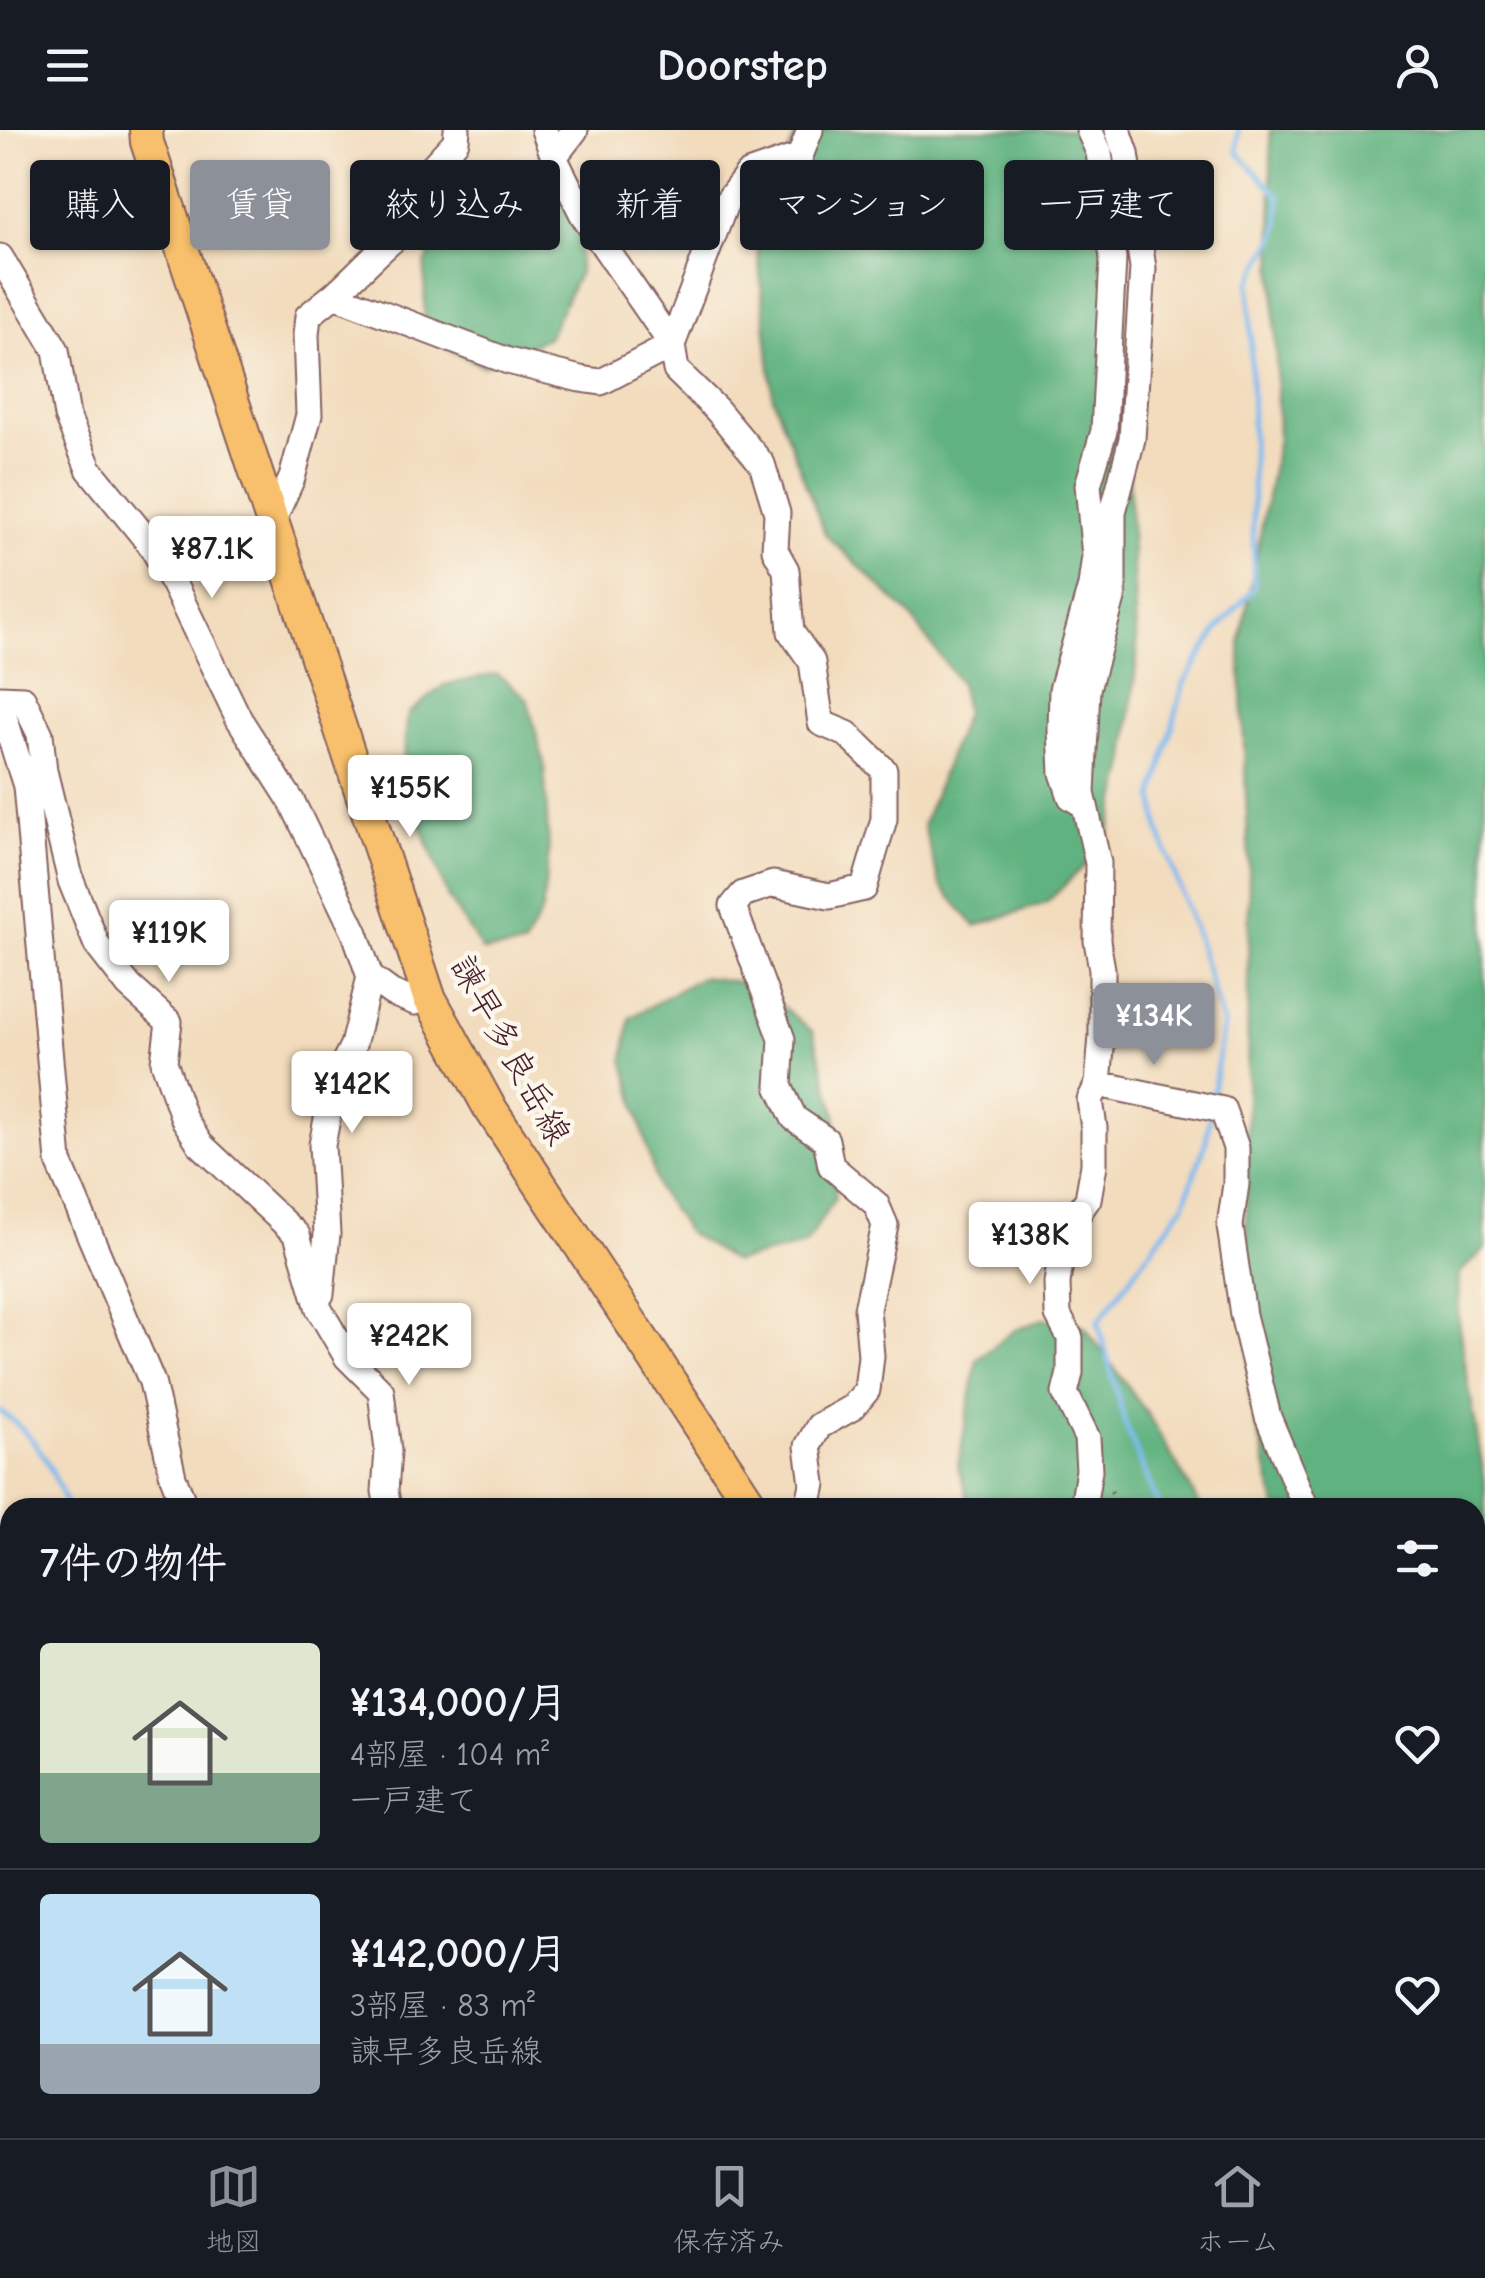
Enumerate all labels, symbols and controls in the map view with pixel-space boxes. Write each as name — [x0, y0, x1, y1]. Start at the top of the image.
icon: menu — [40, 38, 95, 93]
icon: person — [1390, 38, 1445, 93]
text: Doorstep — [657, 39, 828, 91]
chip: 購入 — [30, 160, 170, 250]
chip: 賃貸 — [190, 160, 330, 250]
chip: 絞り込み — [350, 160, 560, 250]
chip: 新着 — [580, 160, 720, 250]
chip: マンション — [740, 160, 984, 250]
chip: 一戸建て — [1004, 160, 1214, 250]
pin: ¥87.1K — [131, 516, 293, 601]
text: ¥87.1K — [171, 530, 253, 567]
pin: ¥155K — [340, 755, 480, 840]
text: ¥155K — [370, 769, 450, 806]
pin: ¥119K — [99, 900, 239, 985]
text: ¥119K — [131, 914, 207, 951]
street label: 諫早多良岳線 — [442, 948, 579, 1152]
pin: ¥134K — [1084, 983, 1224, 1068]
text: ¥134K — [1115, 997, 1193, 1034]
pin: ¥142K — [282, 1051, 422, 1136]
text: ¥142K — [314, 1065, 390, 1102]
pin: ¥138K — [960, 1202, 1100, 1287]
text: ¥138K — [991, 1216, 1069, 1253]
pin: ¥242K — [339, 1303, 479, 1388]
text: ¥242K — [369, 1317, 449, 1354]
icon: filters — [1390, 1531, 1445, 1586]
text: 7件の物件 — [40, 1539, 227, 1588]
text: ¥134,000/月 — [350, 1678, 568, 1727]
icon: home — [120, 1683, 240, 1803]
icon: heart — [1390, 1716, 1445, 1771]
text: 4部屋 · 104 m² — [350, 1736, 549, 1773]
text: 一戸建て — [350, 1782, 478, 1819]
text: ¥142,000/月 — [350, 1929, 568, 1978]
icon: home — [120, 1934, 240, 2054]
icon: heart — [1390, 1967, 1445, 2022]
text: 3部屋 · 83 m² — [350, 1987, 535, 2024]
text: 諫早多良岳線 — [350, 2033, 542, 2070]
tab: 地図 — [206, 2159, 262, 2259]
tab: 保存済み — [673, 2159, 785, 2259]
tab: ホーム — [1196, 2159, 1279, 2259]

